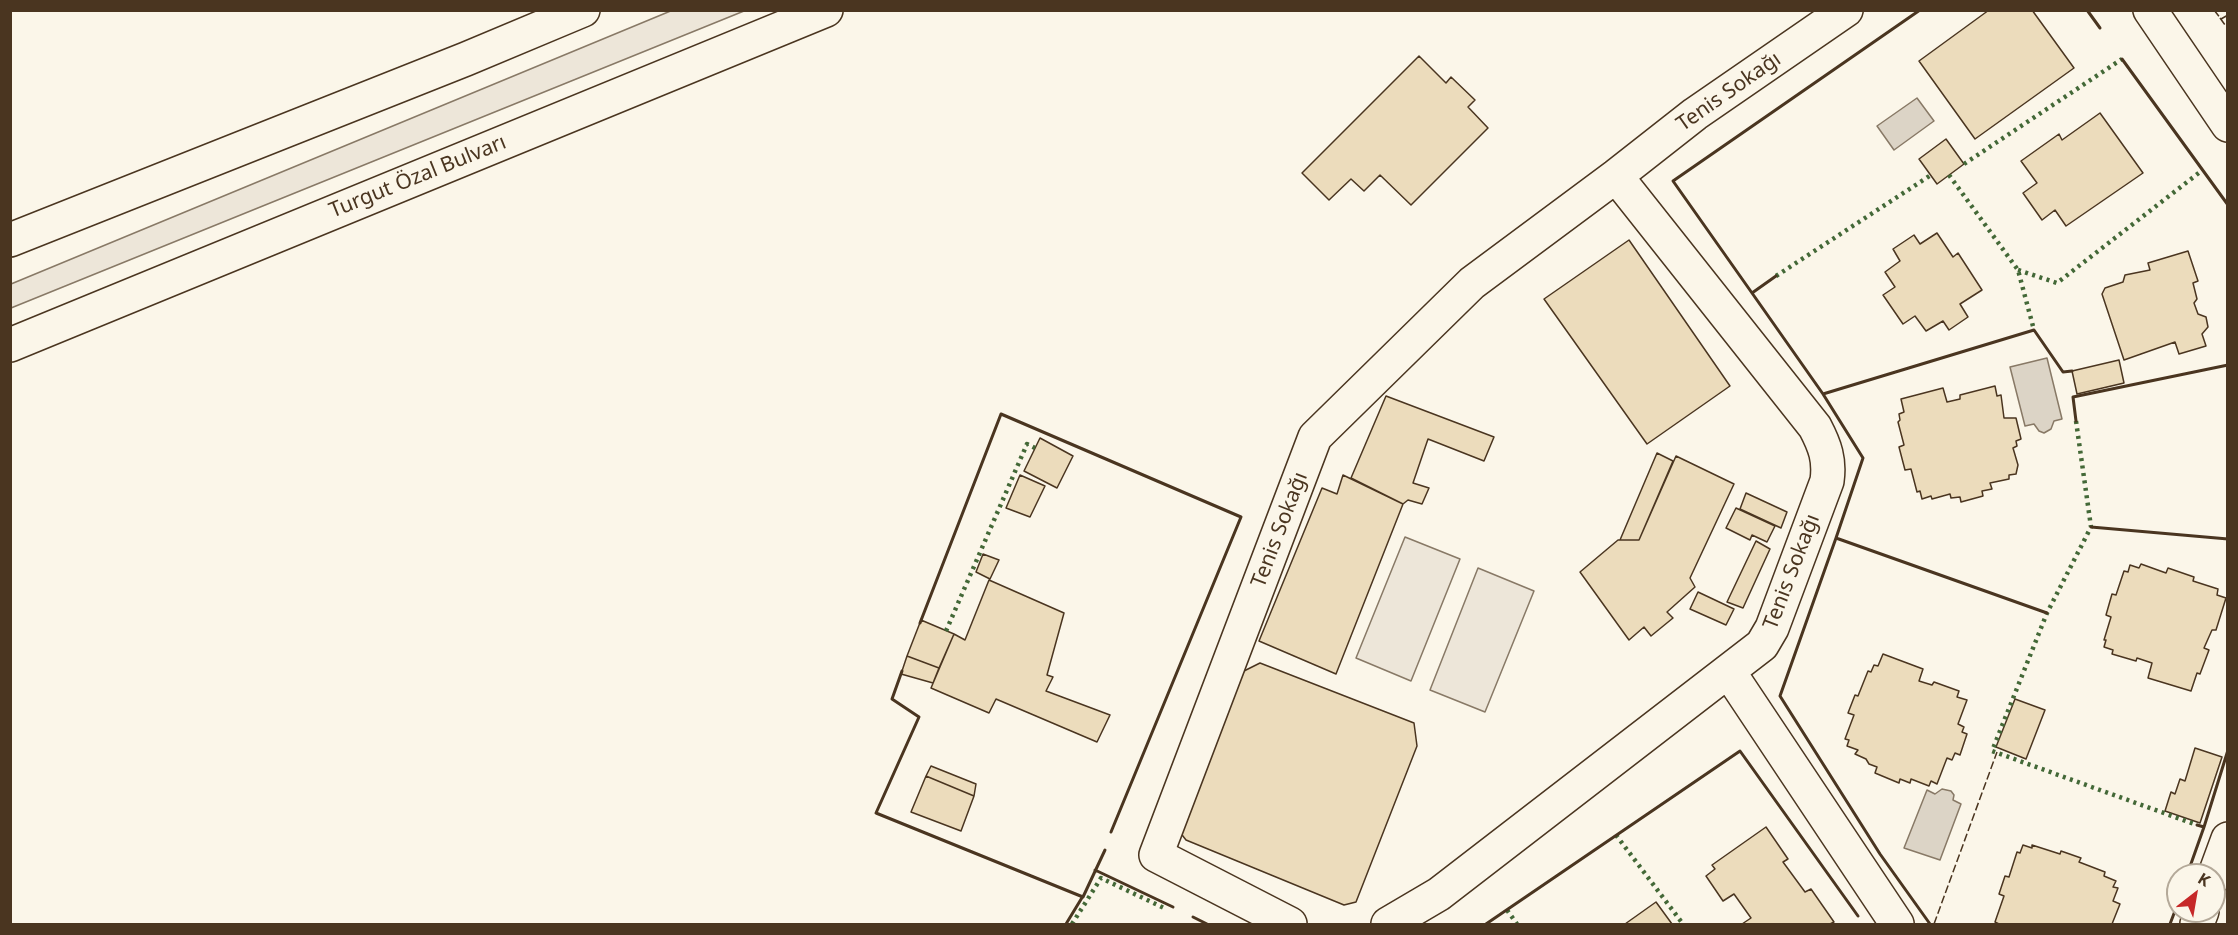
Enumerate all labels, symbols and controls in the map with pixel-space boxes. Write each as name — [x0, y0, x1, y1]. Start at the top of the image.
street label: Tenis Sokağı — [1672, 47, 1786, 137]
street label: Turgut Özal Bulvarı — [326, 130, 510, 224]
street label: Tenis Sokağı — [1246, 469, 1314, 591]
street label: Tenis Sokağı — [1758, 511, 1826, 633]
north arrow — [2166, 863, 2226, 923]
text: K — [2194, 867, 2214, 891]

